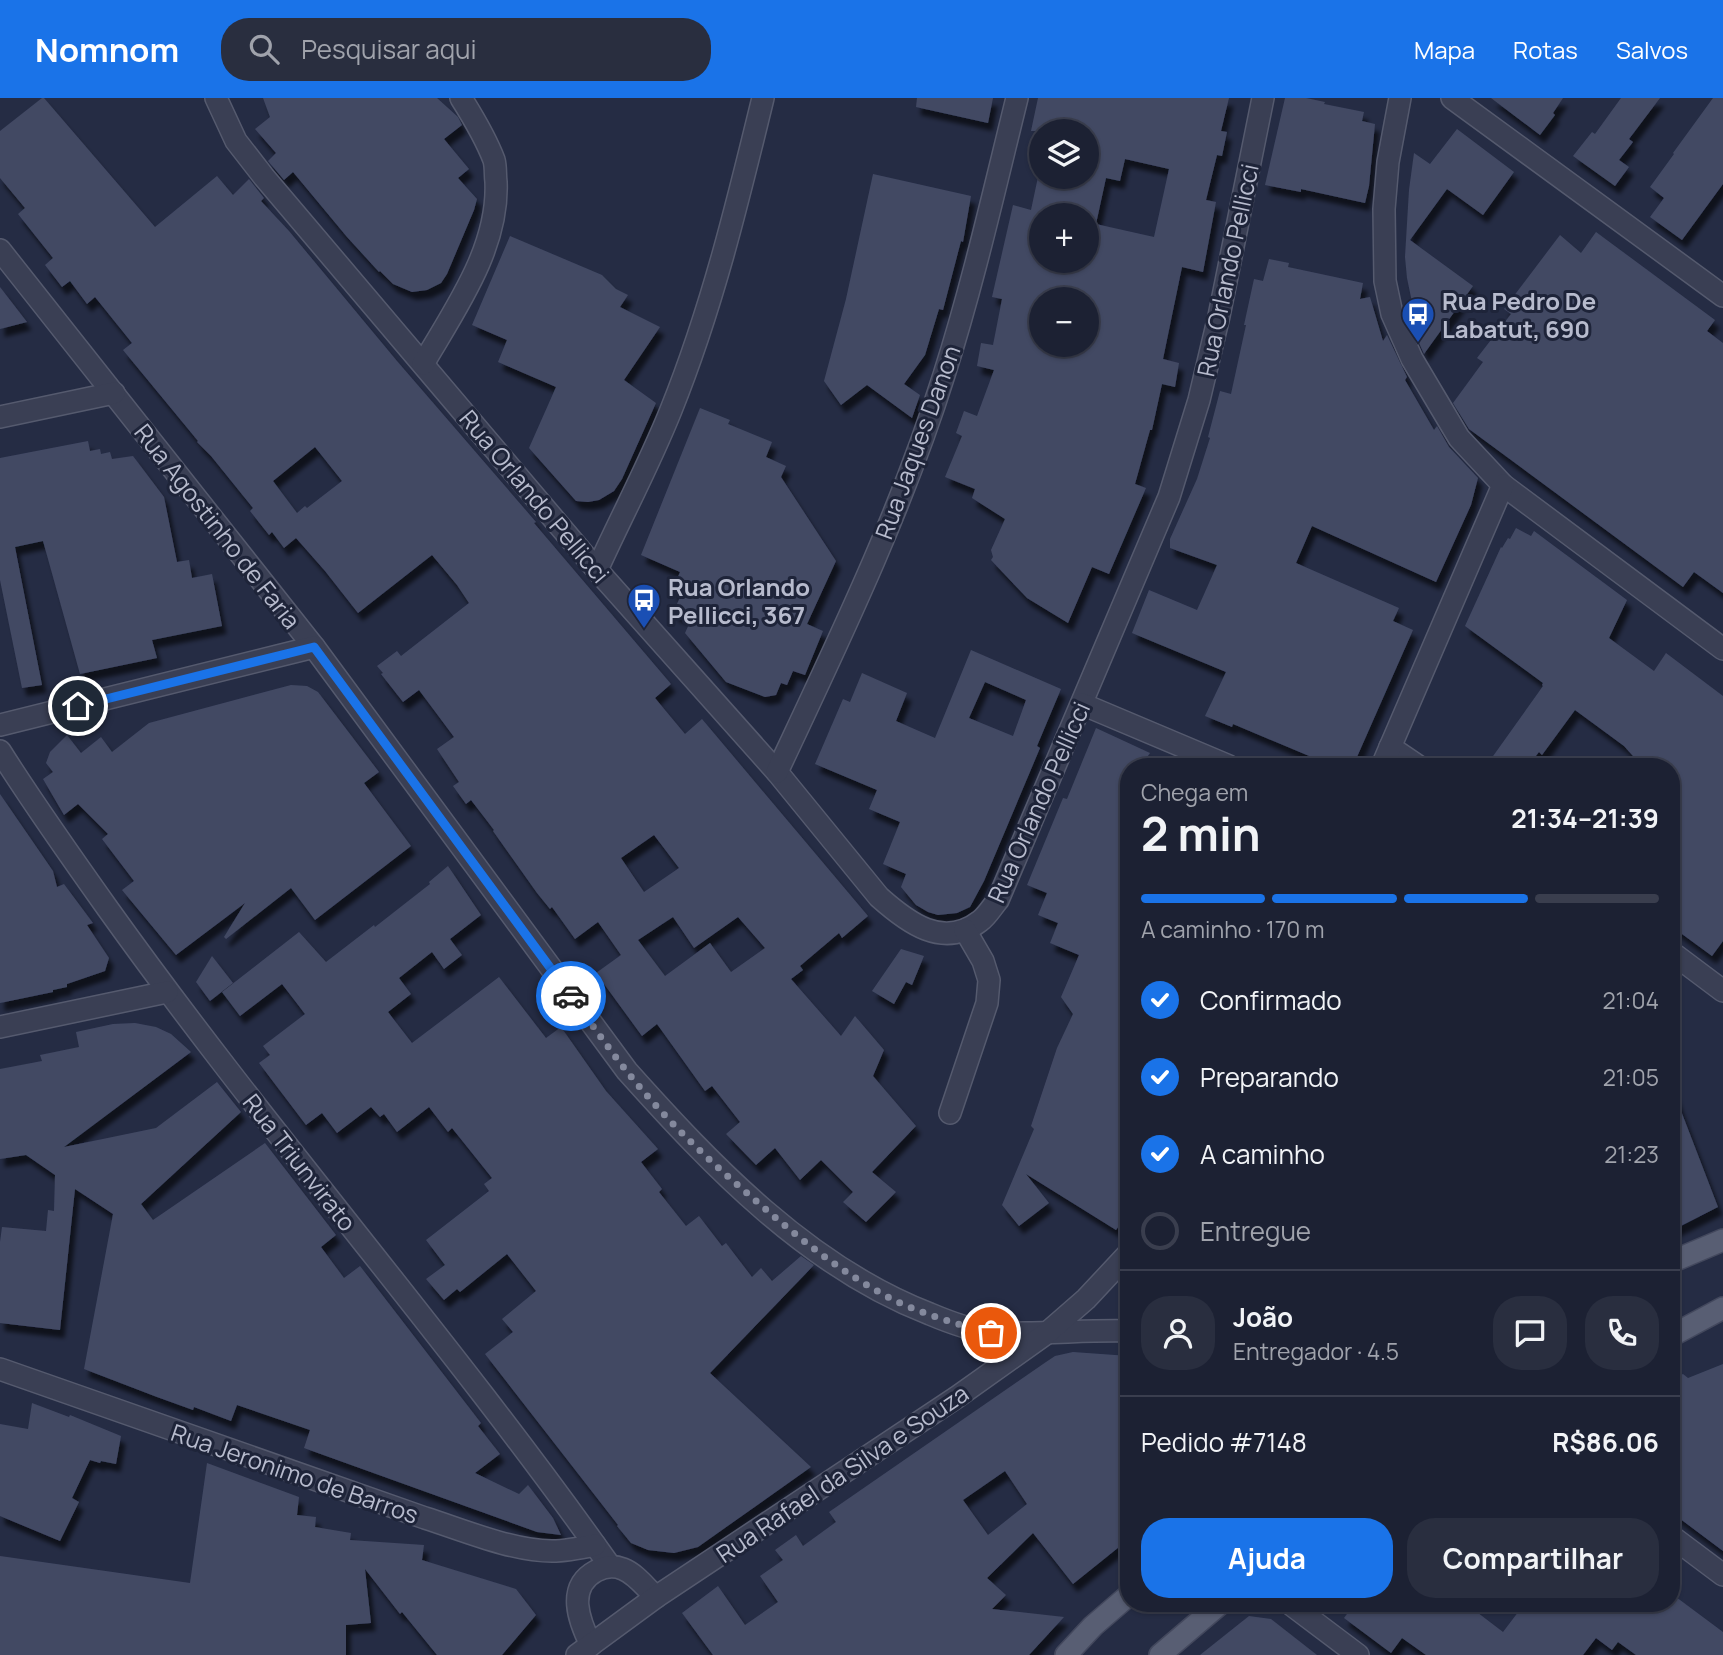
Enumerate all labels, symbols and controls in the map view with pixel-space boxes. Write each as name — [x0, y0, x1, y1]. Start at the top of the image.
search box — [221, 18, 711, 81]
text: Nomnom — [35, 27, 179, 72]
icon: search — [245, 30, 283, 68]
text: Pesquisar aqui — [301, 31, 477, 67]
text: Mapa — [1414, 33, 1475, 66]
text: Rotas — [1513, 33, 1578, 66]
text: Salvos — [1616, 33, 1688, 66]
map controls — [1029, 119, 1099, 357]
button: layers — [1029, 119, 1099, 189]
street label: Rua Orlando Pellicci — [1188, 161, 1266, 379]
button: + — [1029, 203, 1099, 273]
place label: Rua Pedro De Labatut, 690 — [1442, 284, 1596, 345]
button: − — [1029, 287, 1099, 357]
bus stop icon: Rua Pedro De Labatut, 690 — [1399, 295, 1437, 344]
street label: Rua Jaques Danon — [867, 341, 967, 543]
street label: Rua Orlando Pellicci — [453, 402, 617, 590]
street label: Rua Agostinho de Faria — [127, 417, 309, 635]
place label: Rua Orlando Pellicci, 367 — [668, 570, 810, 631]
bus stop icon: Rua Orlando Pellicci, 367 — [625, 581, 663, 630]
pin — [48, 676, 108, 736]
icon: home — [59, 687, 97, 725]
street label: Rua Orlando Pellicci — [979, 696, 1097, 908]
text: Chega em — [1141, 776, 1248, 808]
text: 21:34–21:39 — [1511, 800, 1659, 836]
text: 2 min — [1141, 802, 1261, 865]
text: A caminho · 170 m — [1141, 913, 1324, 945]
courier — [536, 961, 606, 1031]
icon: car — [552, 977, 590, 1015]
icon: check — [1141, 981, 1179, 1019]
text: Confirmado — [1200, 982, 1342, 1018]
text: 21:04 — [1602, 984, 1659, 1016]
icon: check — [1141, 1058, 1179, 1096]
text: Preparando — [1200, 1059, 1339, 1095]
text: 21:05 — [1603, 1061, 1659, 1093]
street label: Rua Triunvirato — [236, 1086, 364, 1238]
icon: check — [1141, 1135, 1179, 1173]
text: A caminho — [1200, 1136, 1325, 1172]
text: 21:23 — [1604, 1138, 1659, 1170]
text: Entregue — [1200, 1213, 1311, 1249]
button: person — [1141, 1296, 1215, 1370]
button: chat — [1493, 1296, 1567, 1370]
button: phone — [1585, 1296, 1659, 1370]
text: João — [1233, 1299, 1293, 1335]
pin — [961, 1303, 1021, 1363]
icon: bag — [972, 1314, 1010, 1352]
text: Entregador · 4.5 — [1233, 1335, 1399, 1367]
street label: Rua Rafael da Silva e Souza — [710, 1376, 974, 1570]
street label: Rua Jeronimo de Barros — [167, 1415, 423, 1531]
text: Pedido #7148 — [1141, 1424, 1307, 1460]
text: R$86.06 — [1552, 1424, 1659, 1460]
button: Ajuda — [1141, 1518, 1393, 1598]
button: Compartilhar — [1407, 1518, 1659, 1598]

